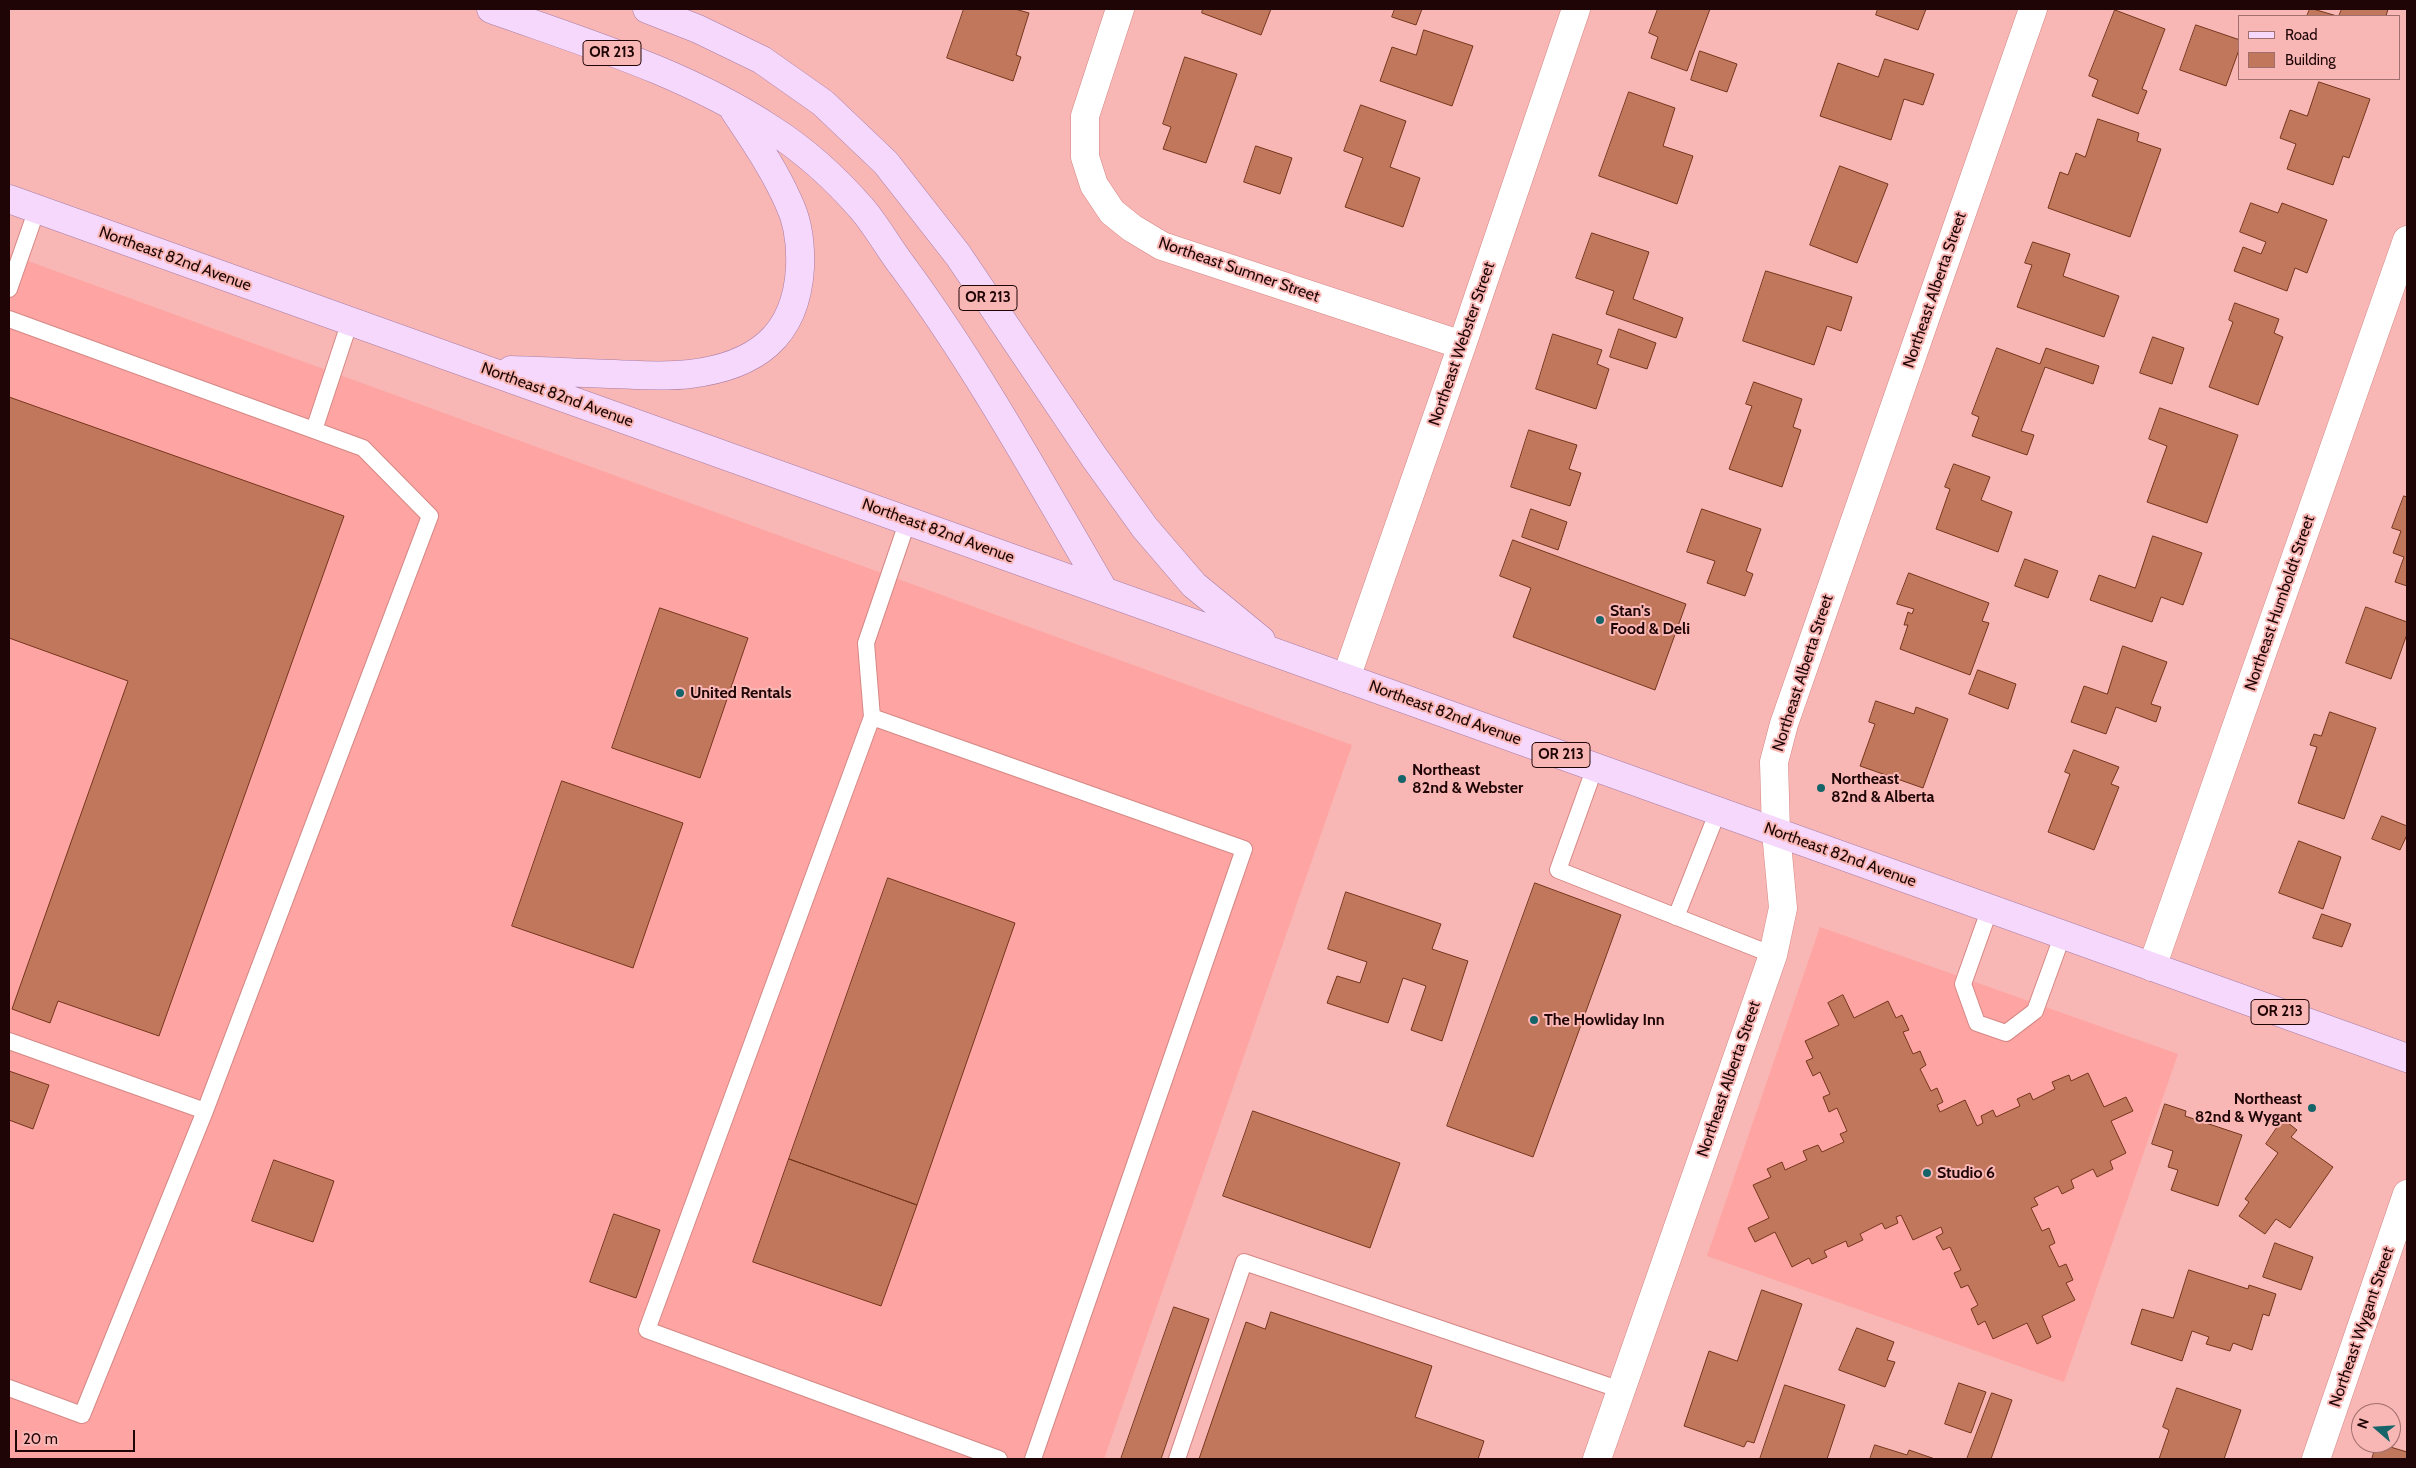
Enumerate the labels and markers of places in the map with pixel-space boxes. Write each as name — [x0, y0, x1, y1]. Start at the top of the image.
place label: Stan's Food & Deli — [1610, 601, 1690, 639]
marker: Stan's Food & Deli — [1594, 614, 1606, 626]
place label: United Rentals — [690, 683, 792, 703]
marker: United Rentals — [674, 687, 686, 699]
place label: Northeast 82nd & Webster — [1412, 760, 1523, 798]
place label: Northeast 82nd & Alberta — [1831, 769, 1935, 807]
marker: Northeast 82nd & Webster — [1396, 773, 1408, 785]
marker: Northeast 82nd & Alberta — [1815, 782, 1827, 794]
place label: The Howliday Inn — [1544, 1010, 1665, 1030]
marker: The Howliday Inn — [1528, 1014, 1540, 1026]
place label: Northeast 82nd & Wygant — [2195, 1089, 2302, 1127]
marker: Northeast 82nd & Wygant — [2306, 1102, 2318, 1114]
place label: Studio 6 — [1937, 1163, 1995, 1183]
marker: Studio 6 — [1921, 1167, 1933, 1179]

